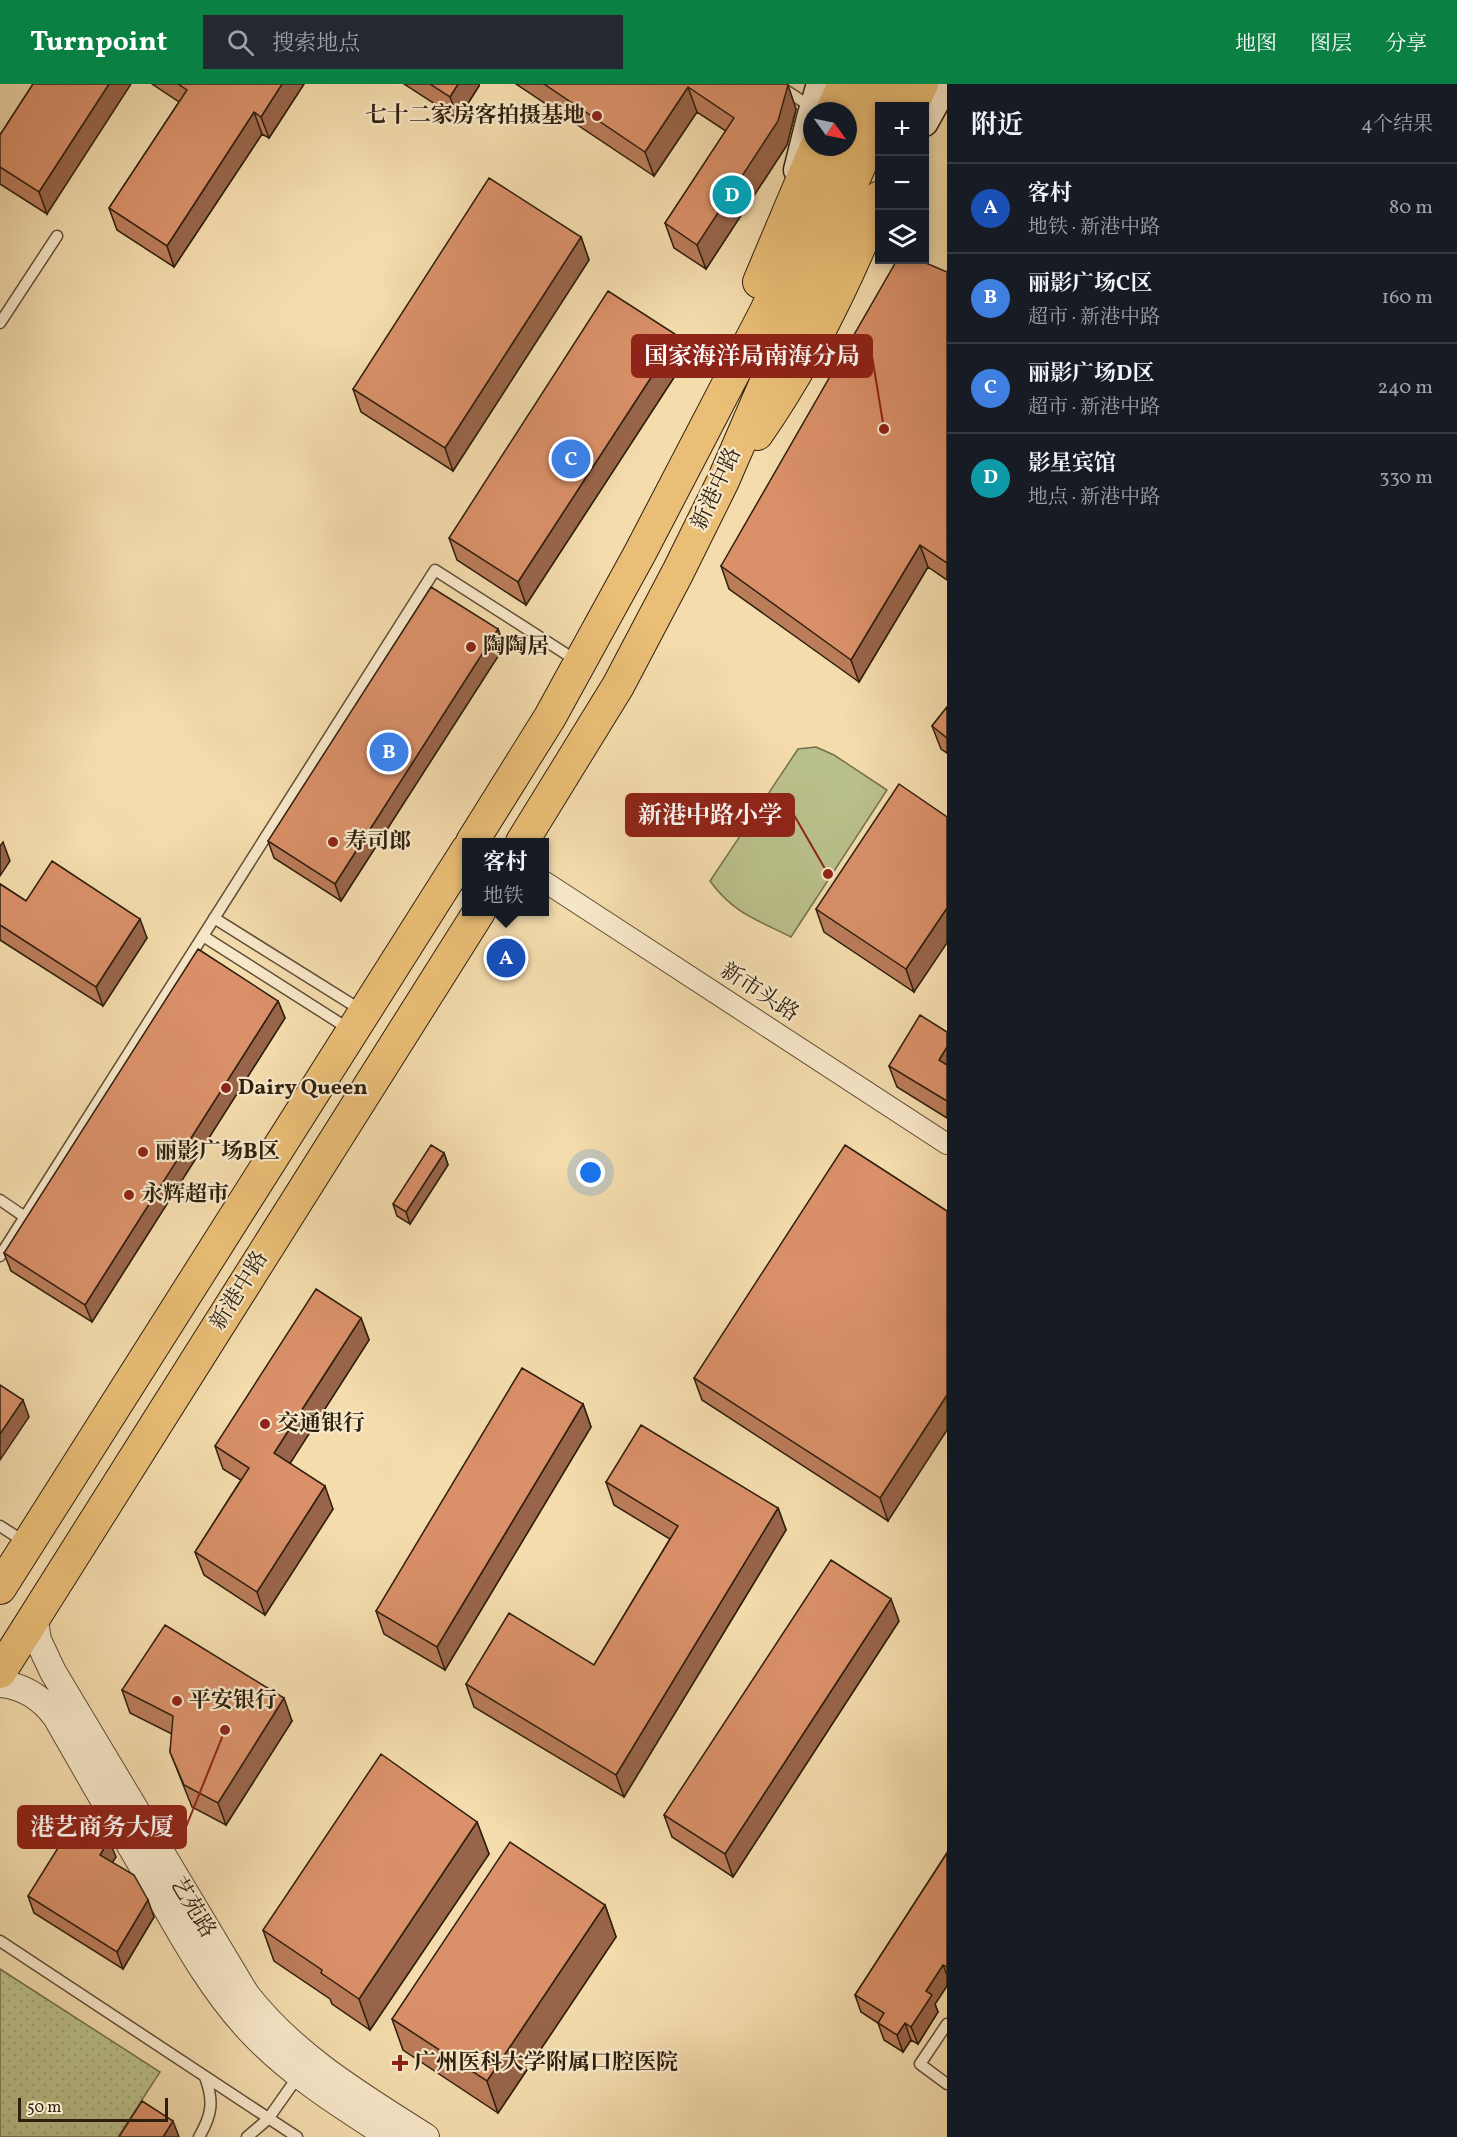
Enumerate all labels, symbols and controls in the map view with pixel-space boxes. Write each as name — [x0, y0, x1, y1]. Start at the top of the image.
search box — [203, 15, 623, 69]
text: Turnpoint — [30, 23, 167, 62]
icon: search — [224, 26, 257, 59]
text: 搜索地点 — [272, 29, 360, 60]
text: 地图 — [1235, 30, 1277, 59]
text: 图层 — [1310, 30, 1352, 59]
text: 分享 — [1385, 30, 1427, 59]
place label: 七十二家房客拍摄基地 — [365, 101, 585, 132]
north arrow — [803, 102, 857, 156]
map controls — [875, 102, 929, 264]
button: + — [875, 102, 929, 156]
text: 附近 — [971, 108, 1023, 144]
marker: 七十二家房客拍摄基地 — [590, 109, 604, 123]
text: 4个结果 — [1361, 111, 1433, 139]
button: − — [875, 156, 929, 210]
pin: D — [712, 172, 752, 218]
text: 客村 — [1028, 179, 1072, 210]
text: A — [983, 194, 998, 222]
text: 80 m — [1389, 194, 1433, 222]
button: layers — [875, 210, 929, 264]
text: 地铁 · 新港中路 — [1028, 214, 1160, 242]
text: 丽影广场C区 — [1028, 269, 1152, 300]
text: B — [984, 284, 997, 312]
text: 160 m — [1381, 284, 1433, 312]
text: 超市 · 新港中路 — [1028, 304, 1160, 332]
callout: 国家海洋局南海分局 — [632, 335, 872, 377]
text: 国家海洋局南海分局 — [644, 341, 860, 375]
text: 丽影广场D区 — [1028, 359, 1154, 390]
text: C — [984, 374, 997, 402]
text: 240 m — [1378, 374, 1433, 402]
text: 超市 · 新港中路 — [1028, 394, 1160, 422]
pin: C — [552, 436, 590, 482]
street label: 新港中路 — [684, 443, 750, 535]
text: 影星宾馆 — [1028, 449, 1116, 480]
text: D — [983, 464, 998, 492]
text: 330 m — [1379, 464, 1433, 492]
text: 地点 · 新港中路 — [1028, 484, 1160, 512]
place label: 陶陶居 — [483, 632, 549, 663]
marker: 陶陶居 — [464, 640, 478, 654]
pin: B — [370, 730, 408, 774]
callout: 新港中路小学 — [626, 794, 794, 836]
text: 新港中路小学 — [638, 800, 782, 834]
place label: 寿司郎 — [345, 827, 411, 858]
marker: 寿司郎 — [326, 835, 340, 849]
popup — [462, 838, 549, 916]
text: 客村 — [483, 848, 528, 879]
text: 地铁 — [483, 883, 523, 911]
pin: A — [486, 936, 526, 980]
street label: 新市头路 — [714, 956, 804, 1030]
place label: Dairy Queen — [238, 1073, 368, 1104]
marker: Dairy Queen — [219, 1081, 233, 1095]
place label: 丽影广场B区 — [155, 1137, 280, 1168]
marker: 丽影广场B区 — [136, 1145, 150, 1159]
your location — [576, 1158, 605, 1187]
place label: 永辉超市 — [141, 1180, 229, 1211]
marker: 永辉超市 — [122, 1188, 136, 1202]
street label: 新港中路 — [204, 1245, 276, 1337]
place label: 交通银行 — [277, 1409, 365, 1440]
marker: 交通银行 — [258, 1417, 272, 1431]
place label: 平安银行 — [189, 1686, 277, 1717]
marker: 平安银行 — [170, 1694, 184, 1708]
callout: 港艺商务大厦 — [18, 1806, 186, 1848]
text: 港艺商务大厦 — [30, 1812, 174, 1846]
street label: 艺苑路 — [162, 1872, 222, 1944]
place label: 广州医科大学附属口腔医院 — [414, 2048, 678, 2079]
marker: 广州医科大学附属口腔医院 — [391, 2054, 409, 2072]
scale bar — [18, 2095, 168, 2122]
text: 50 m — [27, 2097, 61, 2119]

